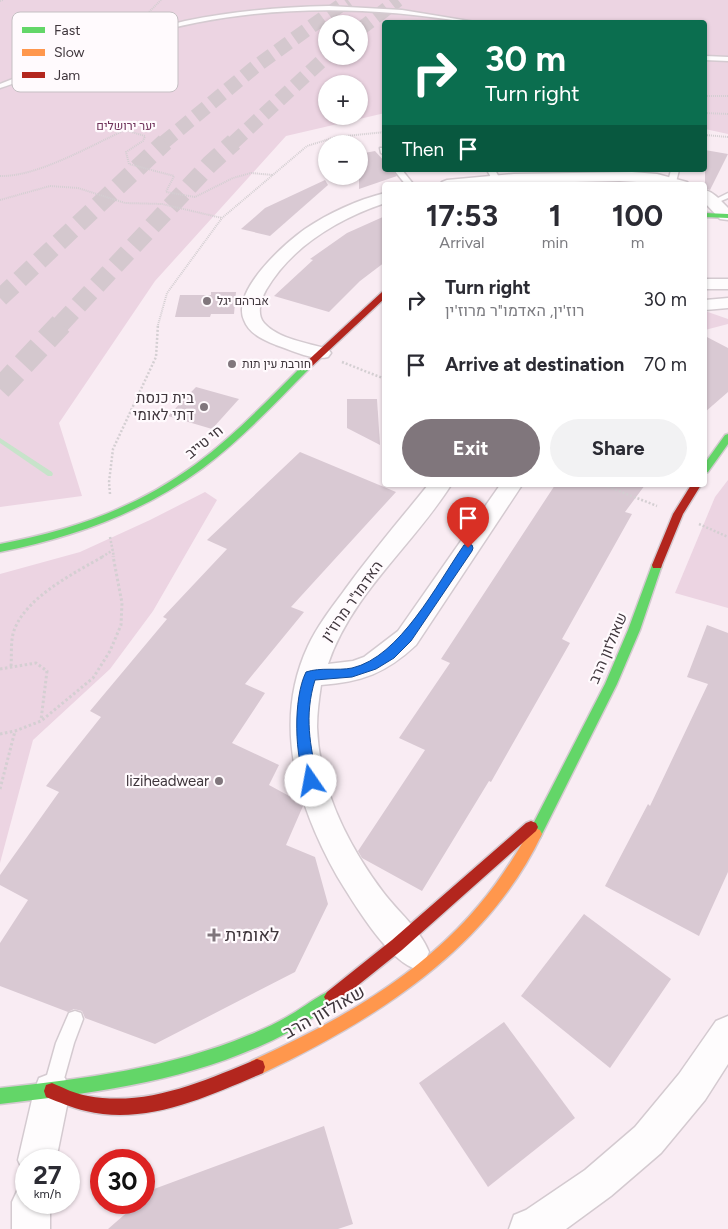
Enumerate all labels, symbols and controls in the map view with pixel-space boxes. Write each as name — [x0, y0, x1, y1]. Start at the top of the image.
legend — [12, 12, 178, 92]
map controls — [318, 15, 368, 185]
button: search — [318, 15, 368, 65]
text: Fast — [54, 22, 80, 39]
text: 30 m — [485, 38, 566, 80]
icon: right — [402, 40, 467, 105]
text: Slow — [54, 44, 85, 61]
text: Jam — [54, 67, 80, 84]
button: + — [318, 75, 368, 125]
text: Turn right — [485, 80, 580, 107]
park label: יער ירושלים — [96, 119, 156, 133]
button: − — [318, 135, 368, 185]
icon: arrive — [454, 135, 482, 163]
text: Then — [402, 138, 444, 161]
text: 17:53 — [426, 197, 498, 234]
text: 1 — [549, 197, 561, 234]
text: 100 — [612, 197, 663, 234]
text: Arrival — [439, 233, 485, 252]
text: min — [542, 233, 568, 252]
text: m — [631, 233, 644, 252]
text: Turn right — [445, 276, 531, 299]
icon: right — [402, 286, 430, 314]
text: 30 m — [644, 288, 687, 311]
place label: אברהם יגל — [217, 294, 269, 308]
marker: אברהם יגל — [201, 295, 213, 307]
text: רוז'ין, האדמו"ר מרוז'ין — [445, 301, 584, 320]
icon: arrive — [402, 351, 430, 379]
text: Arrive at destination — [445, 353, 624, 376]
text: 70 m — [644, 353, 687, 376]
place label: חורבת עין תות — [242, 357, 311, 371]
marker: חורבת עין תות — [226, 358, 238, 370]
place label: בית כנסת דתי לאומי — [133, 389, 194, 424]
marker: בית כנסת דתי לאומי — [198, 401, 210, 413]
button: Exit — [402, 419, 540, 477]
button: Share — [550, 419, 687, 477]
street label: חי טייב — [181, 421, 227, 463]
pin — [447, 497, 489, 548]
icon: arrive — [454, 504, 482, 532]
street label: האדמו"ר מרוז'ין — [318, 557, 386, 645]
street label: שאולזון הרב — [585, 610, 631, 686]
position arrow — [284, 754, 336, 806]
place label: liziheadwear — [126, 772, 209, 790]
marker: liziheadwear — [213, 775, 225, 787]
place label: לאומית — [225, 924, 279, 946]
marker: לאומית — [207, 928, 221, 942]
street label: שאולזון הרב — [279, 980, 369, 1044]
speed limit sign: 30 — [90, 1149, 155, 1214]
text: 27 — [33, 1160, 62, 1190]
text: km/h — [34, 1187, 61, 1201]

